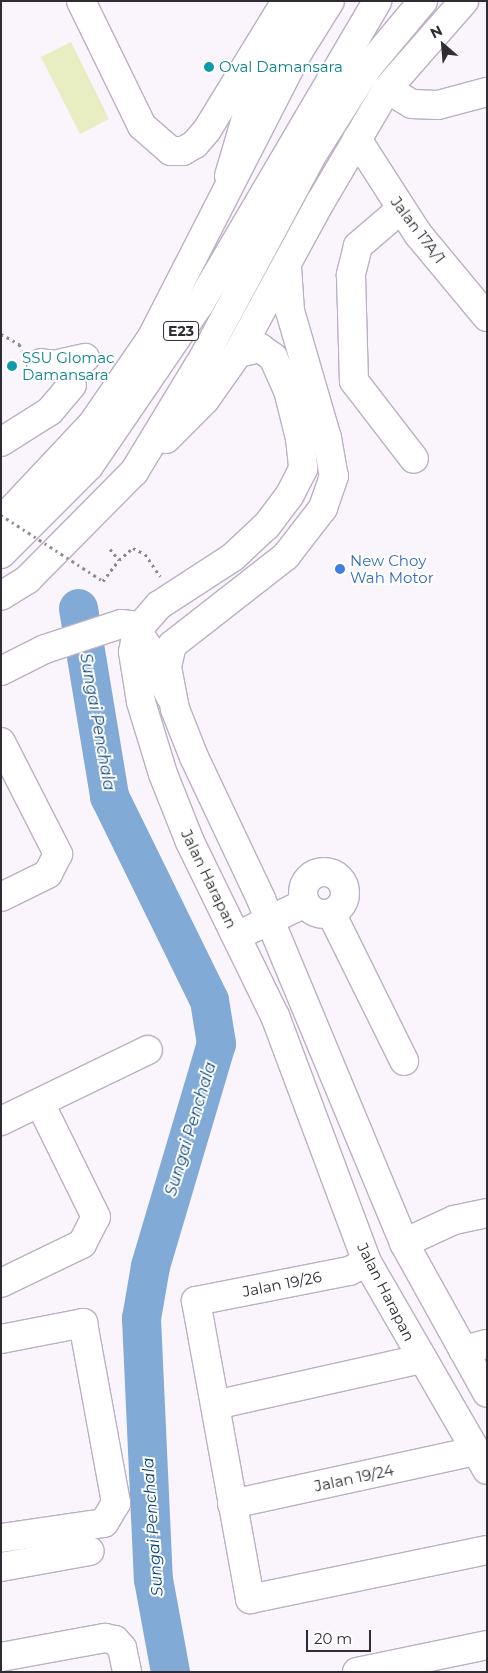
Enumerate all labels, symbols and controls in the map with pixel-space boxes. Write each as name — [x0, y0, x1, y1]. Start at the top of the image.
north arrow — [418, 20, 468, 70]
text: N — [427, 21, 445, 42]
place label: Oval Damansara — [219, 58, 343, 76]
marker: Oval Damansara — [203, 61, 215, 73]
street label: Jalan 17A/1 — [387, 193, 449, 267]
road number: E23 — [162, 320, 200, 342]
place label: SSU Glomac Damansara — [22, 348, 115, 383]
marker: SSU Glomac Damansara — [6, 360, 18, 372]
place label: New Choy Wah Motor — [350, 551, 434, 586]
marker: New Choy Wah Motor — [334, 563, 346, 575]
water label: Sungai Penchala — [75, 652, 119, 792]
street label: Jalan Harapan — [177, 827, 241, 931]
water label: Sungai Penchala — [161, 1060, 221, 1198]
street label: Jalan Harapan — [354, 1240, 418, 1344]
street label: Jalan 19/26 — [241, 1268, 323, 1300]
water label: Sungai Penchala — [139, 1457, 167, 1597]
street label: Jalan 19/24 — [313, 1461, 395, 1495]
scale bar — [308, 1620, 373, 1652]
text: 20 m — [314, 1629, 352, 1648]

